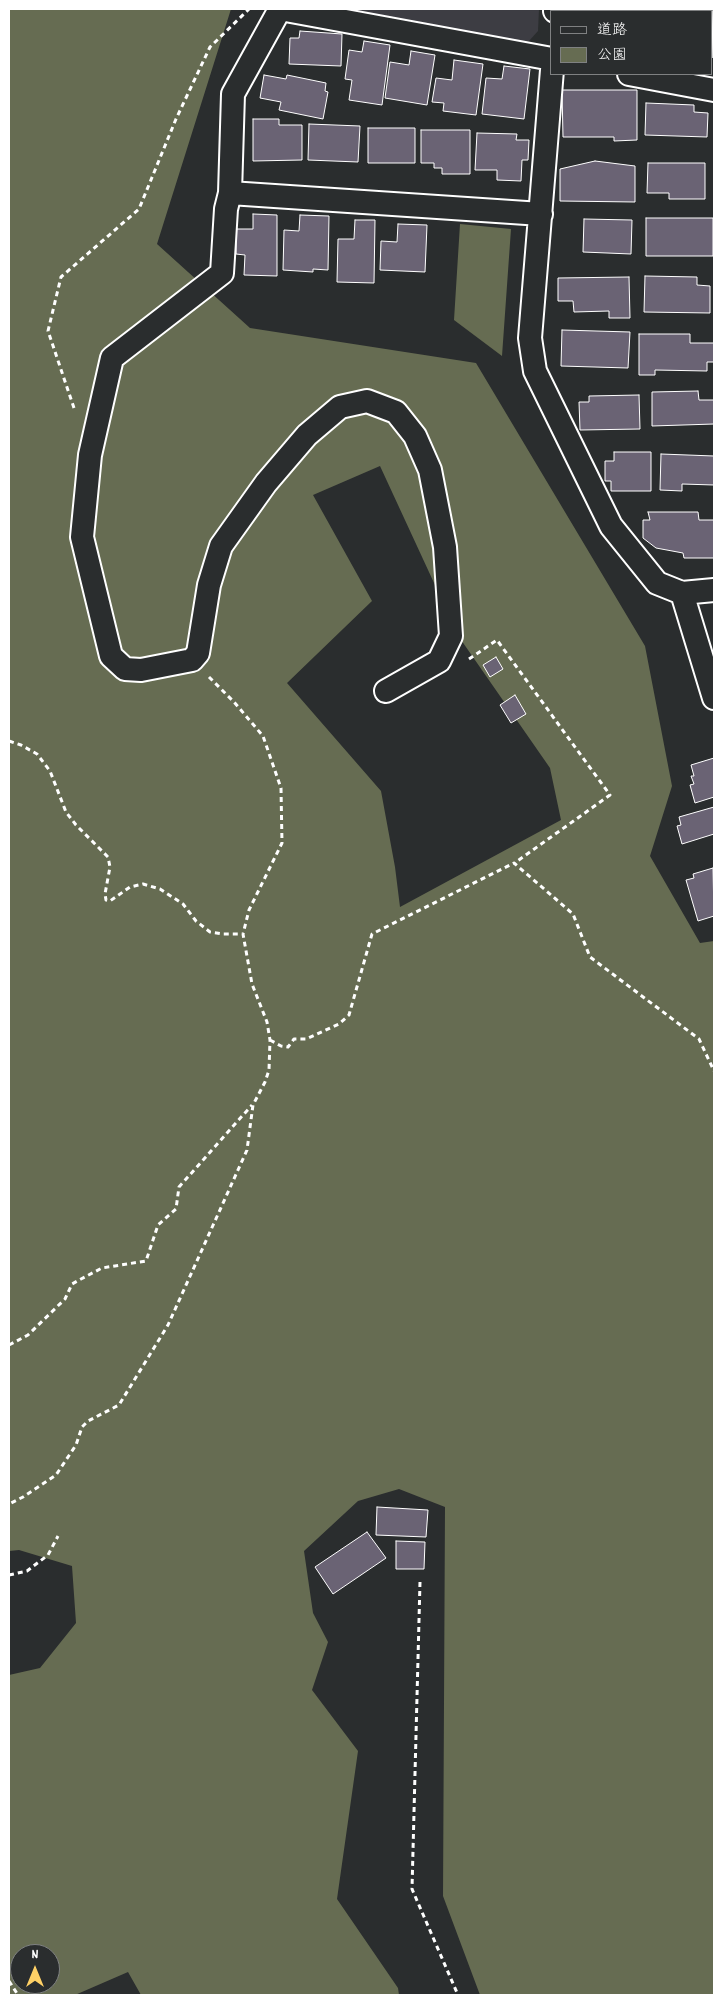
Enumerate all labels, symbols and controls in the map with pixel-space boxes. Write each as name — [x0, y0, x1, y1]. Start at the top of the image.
legend — [550, 10, 713, 75]
text: 道路 — [597, 20, 627, 42]
text: 公園 — [597, 45, 627, 67]
north arrow — [10, 1944, 60, 1994]
text: N — [32, 1945, 38, 1965]

